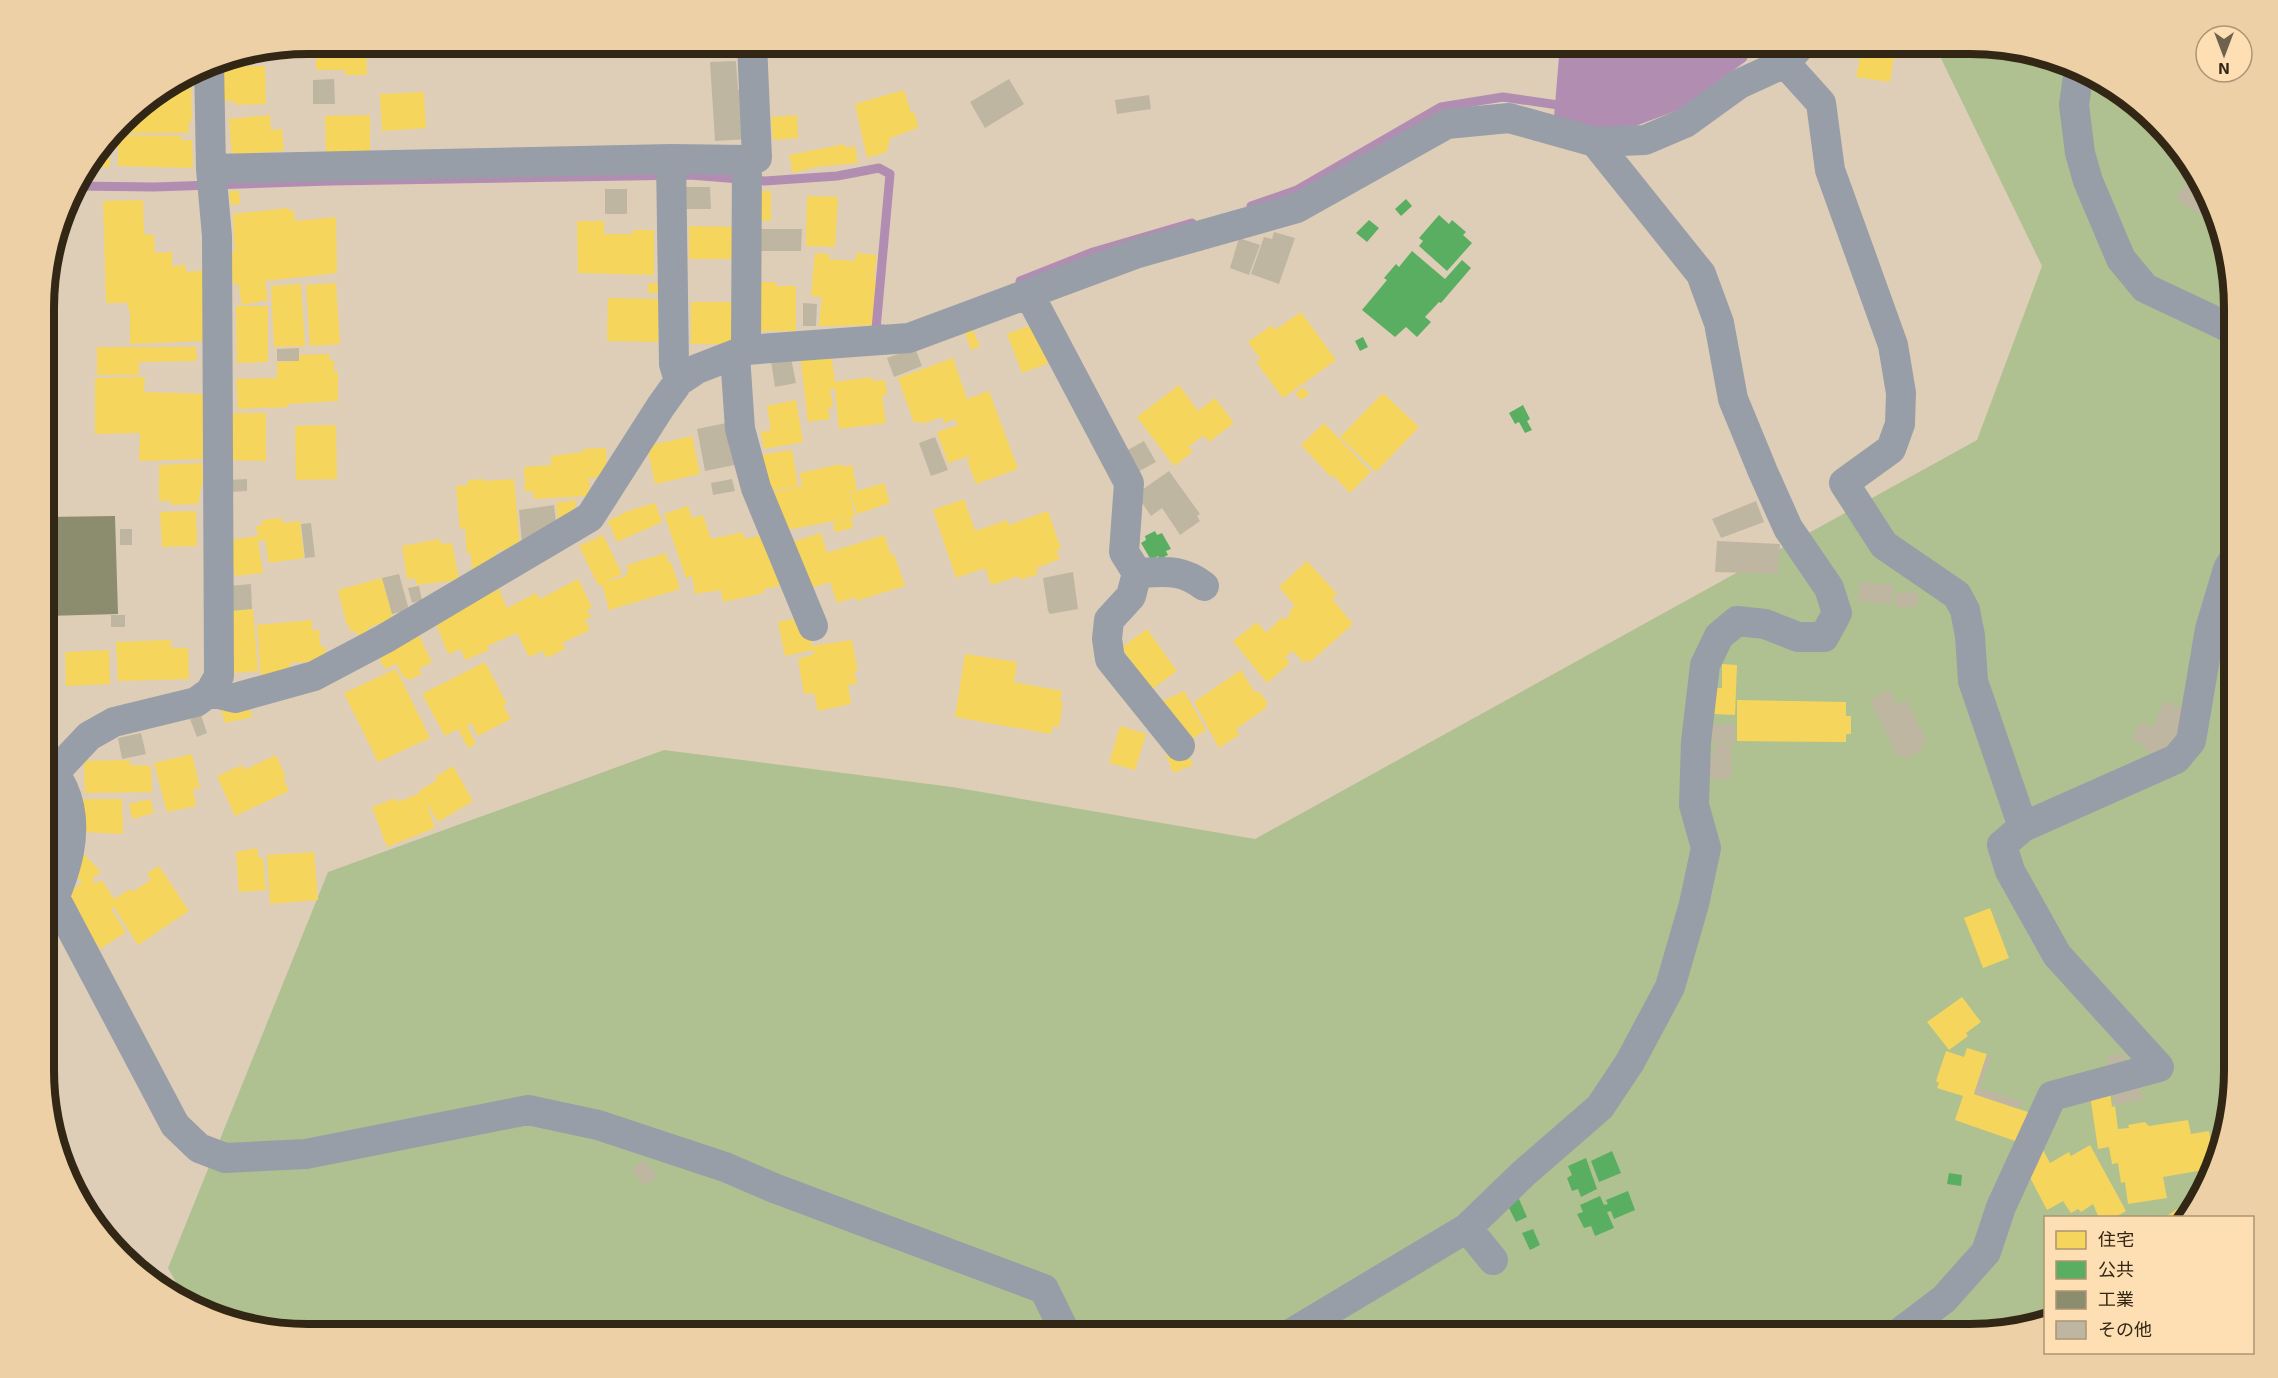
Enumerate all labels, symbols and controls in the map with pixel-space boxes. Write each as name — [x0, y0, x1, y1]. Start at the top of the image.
north arrow — [2194, 24, 2254, 84]
text: N — [2218, 60, 2230, 79]
legend — [2044, 1216, 2254, 1354]
text: 住宅 — [2098, 1228, 2134, 1250]
text: 公共 — [2098, 1258, 2134, 1280]
text: 工業 — [2098, 1288, 2134, 1310]
text: その他 — [2098, 1318, 2152, 1340]

